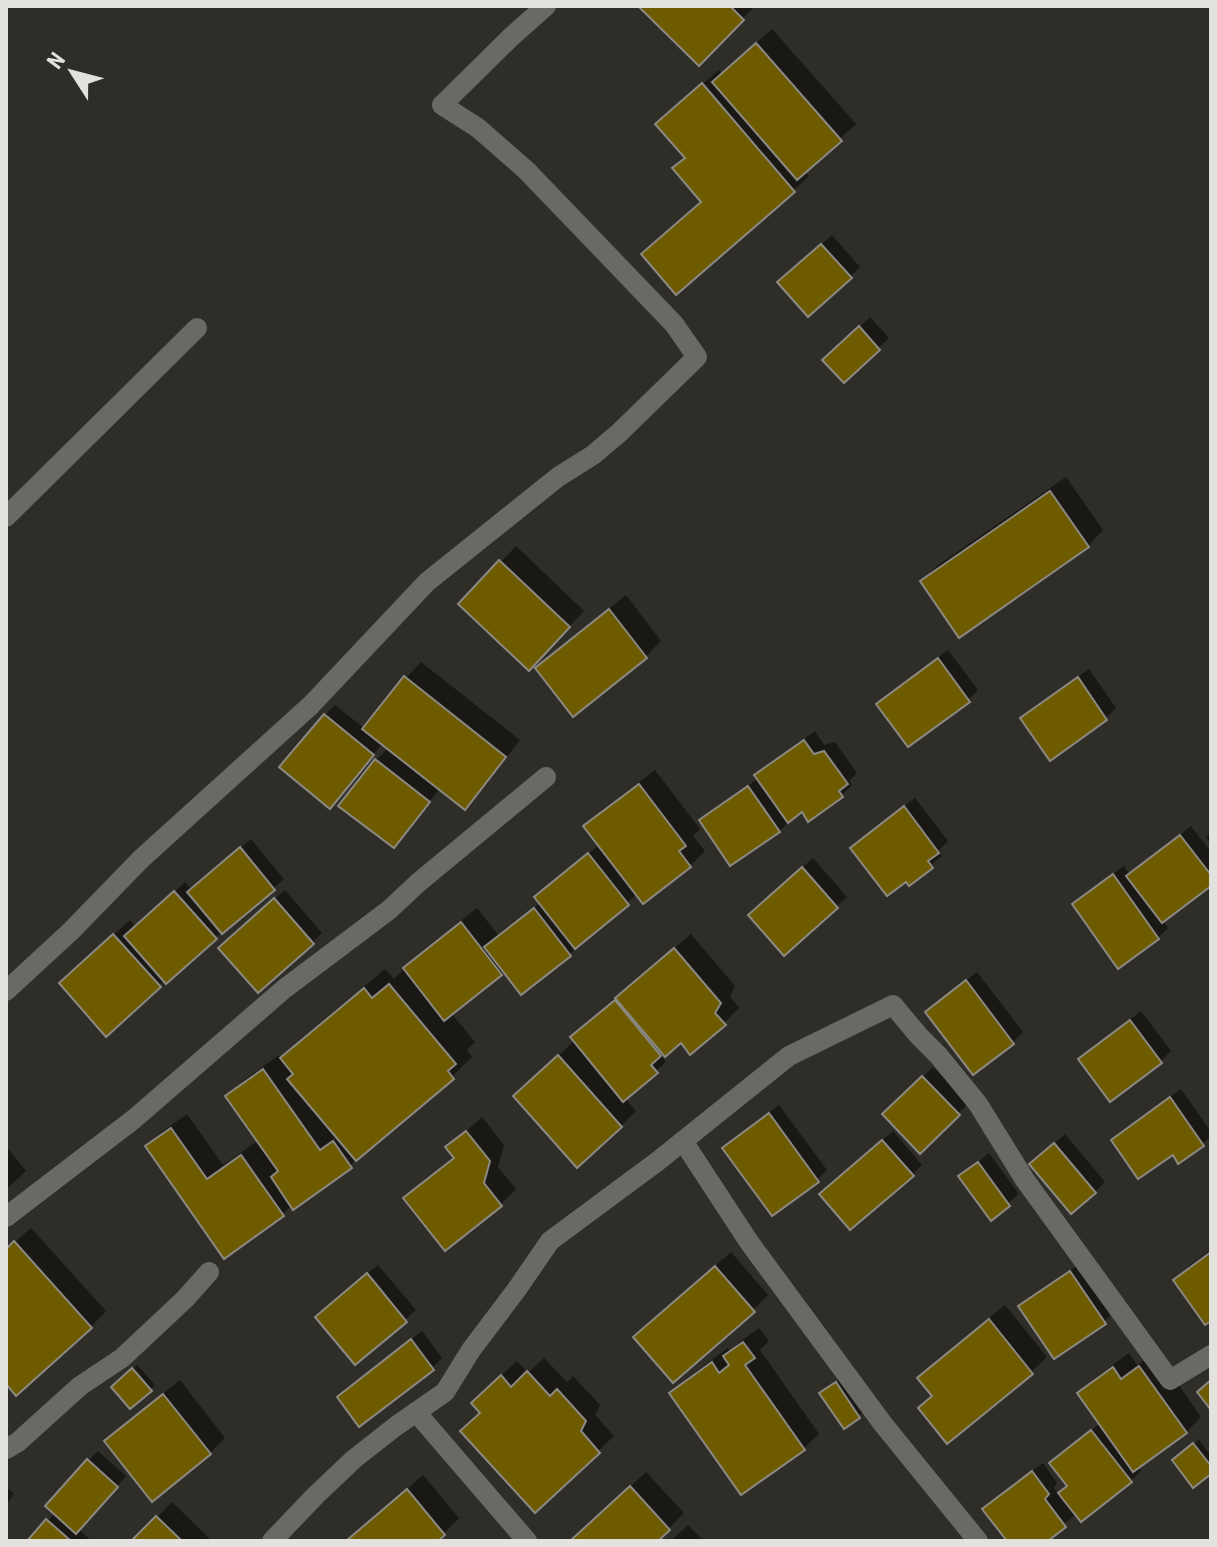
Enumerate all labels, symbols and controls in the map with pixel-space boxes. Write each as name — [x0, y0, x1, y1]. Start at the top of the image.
north arrow — [32, 32, 112, 112]
text: N — [42, 48, 70, 73]

